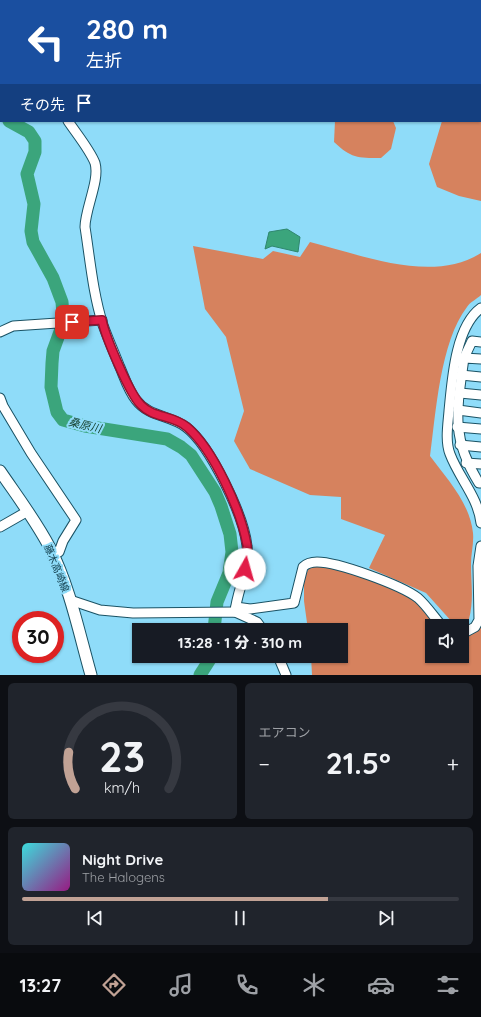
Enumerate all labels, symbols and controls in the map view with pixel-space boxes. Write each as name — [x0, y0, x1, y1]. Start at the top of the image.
text: 280 m — [86, 11, 168, 46]
icon: left — [20, 16, 72, 68]
text: 左折 — [86, 49, 122, 72]
icon: arrive — [73, 92, 95, 114]
text: その先 — [20, 95, 65, 114]
pin — [55, 305, 89, 339]
icon: arrive — [61, 311, 83, 333]
water label: 桑原川 — [67, 414, 104, 436]
street label: 藤木高崎線 — [41, 543, 72, 594]
position arrow — [224, 548, 266, 590]
speed limit sign: 30 — [12, 611, 64, 663]
map controls — [425, 619, 469, 663]
button: sound — [425, 619, 469, 663]
text: 13:28 · 1 分 · 310 m — [178, 633, 302, 652]
text: エアコン — [259, 724, 311, 740]
text: 23 — [99, 730, 145, 782]
text: 21.5° — [326, 744, 391, 782]
text: − — [259, 750, 270, 778]
text: + — [447, 750, 459, 778]
text: km/h — [104, 779, 140, 797]
text: Night Drive — [82, 850, 163, 869]
text: The Halogens — [82, 869, 165, 885]
icon: previous — [84, 907, 106, 929]
icon: pause — [229, 907, 251, 929]
icon: next — [375, 907, 397, 929]
icon: directions — [100, 971, 128, 999]
icon: music — [167, 971, 195, 999]
icon: phone — [233, 971, 261, 999]
icon: climate — [300, 971, 328, 999]
icon: car — [367, 971, 395, 999]
icon: filters — [434, 971, 462, 999]
text: 13:27 — [19, 974, 61, 997]

